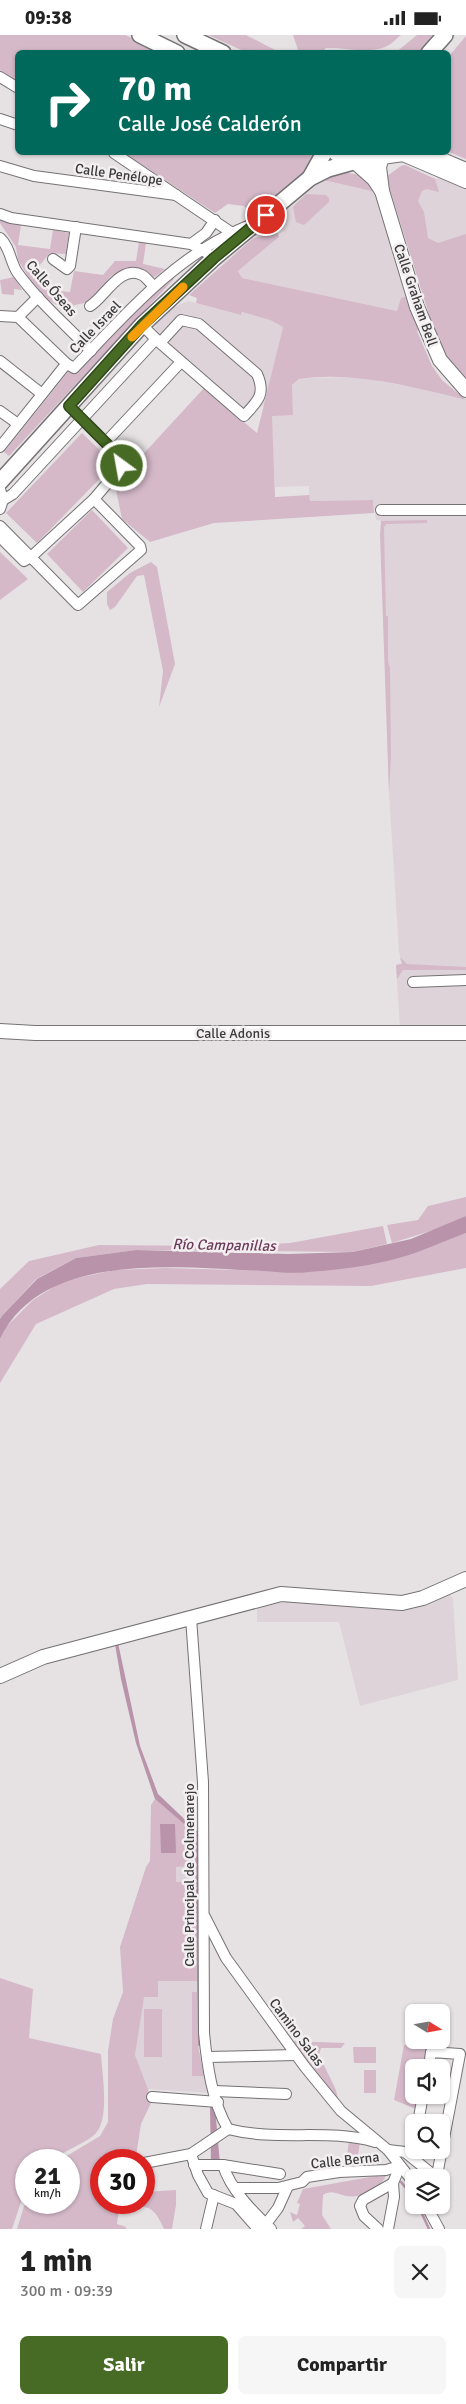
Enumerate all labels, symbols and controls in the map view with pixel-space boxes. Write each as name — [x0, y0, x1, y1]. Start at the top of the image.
text: 09:38 — [25, 6, 72, 30]
text: 70 m — [118, 67, 192, 110]
icon: right — [35, 70, 100, 135]
text: Calle José Calderón — [118, 110, 302, 137]
street label: Calle Penélope — [74, 160, 164, 189]
pin — [245, 194, 287, 236]
icon: arrive — [252, 201, 280, 229]
street label: Calle Graham Bell — [390, 242, 441, 349]
street label: Calle Óseas — [23, 257, 81, 320]
street label: Calle Israel — [66, 297, 125, 357]
position arrow — [95, 439, 147, 491]
street label: Calle Adonis — [196, 1025, 270, 1042]
water label: Río Campanillas — [172, 1235, 277, 1255]
street label: Calle Principal de Colmenarejo — [181, 1783, 198, 1967]
street label: Camino Salas — [266, 1995, 328, 2070]
north arrow — [405, 2004, 450, 2049]
map controls — [405, 2004, 450, 2214]
button: sound — [405, 2059, 450, 2104]
button: search — [405, 2114, 450, 2159]
street label: Calle Berna — [310, 2148, 380, 2173]
speed limit sign: 30 — [90, 2149, 155, 2214]
text: 21 — [34, 2160, 61, 2191]
button: layers — [405, 2169, 450, 2214]
text: km/h — [34, 2186, 61, 2201]
text: 1 min — [20, 2243, 92, 2280]
button: close — [394, 2246, 446, 2298]
text: 300 m · 09:39 — [20, 2281, 113, 2301]
button: Salir — [20, 2336, 228, 2394]
button: Compartir — [238, 2336, 446, 2394]

